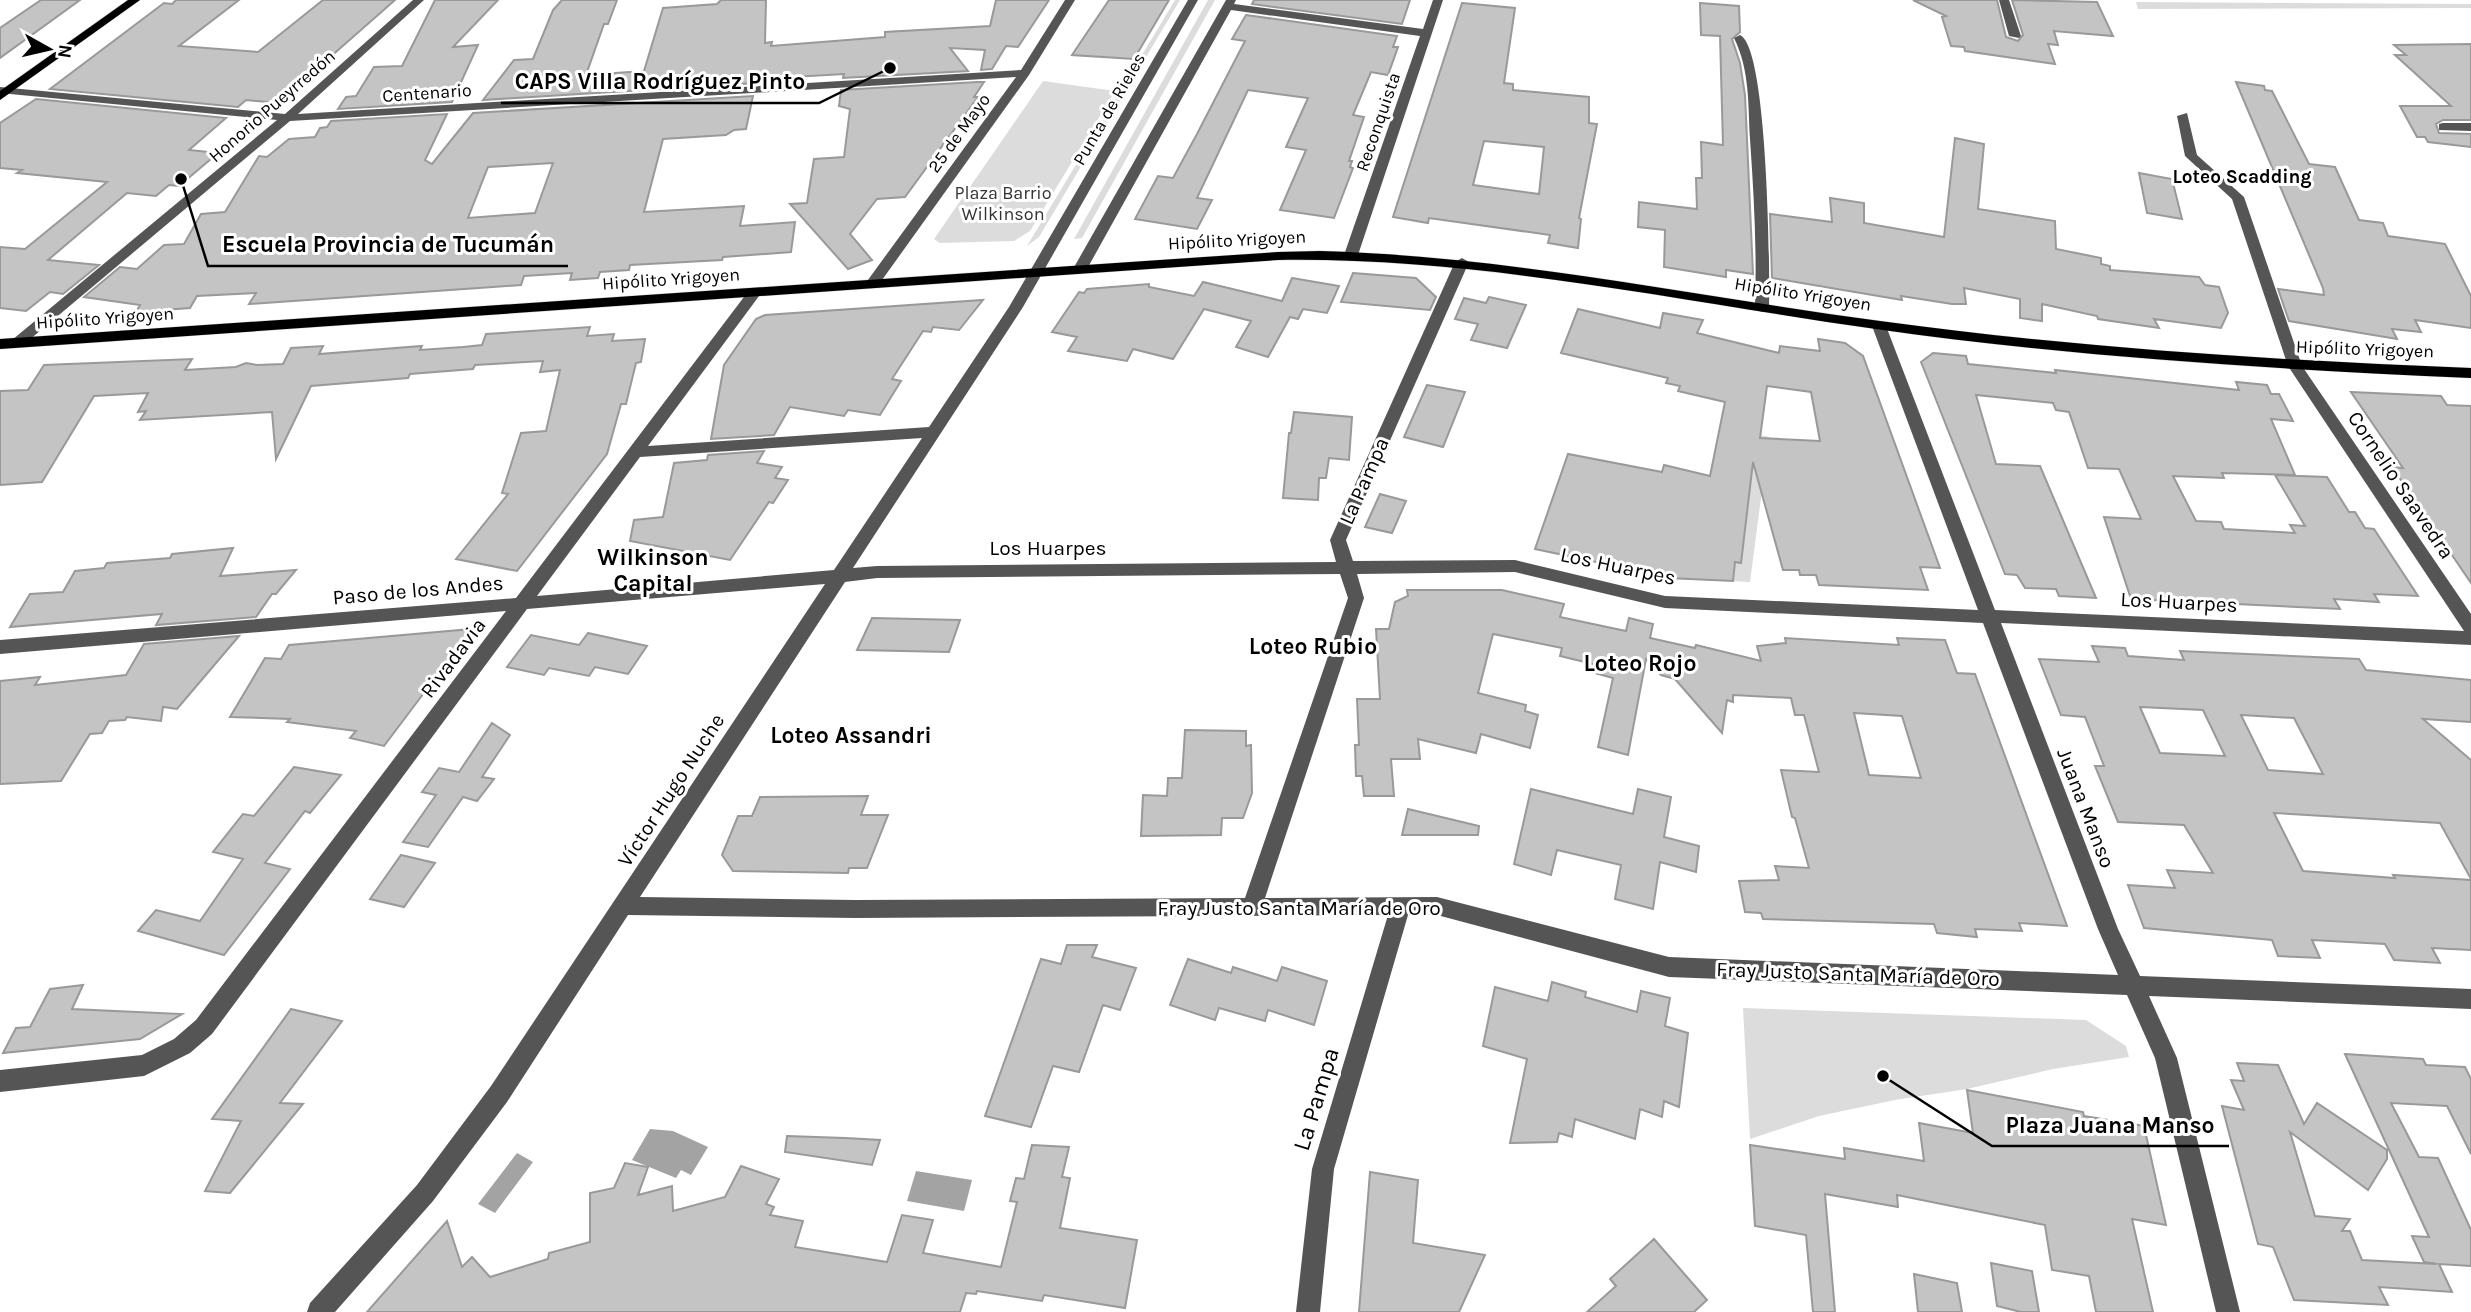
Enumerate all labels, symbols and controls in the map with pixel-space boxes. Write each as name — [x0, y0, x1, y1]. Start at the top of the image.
north arrow — [14, 14, 84, 84]
text: N — [53, 43, 77, 60]
street label: Honorio Pueyrredón — [204, 45, 340, 167]
street label: Punta de Rieles — [1068, 49, 1150, 169]
callout: CAPS Villa Rodríguez Pinto — [501, 59, 819, 103]
text: CAPS Villa Rodríguez Pinto — [515, 68, 805, 95]
street label: Reconquista — [1351, 70, 1405, 174]
street label: Centenario — [382, 79, 472, 107]
street label: 25 de Mayo — [923, 89, 995, 177]
district label: Loteo Scadding — [2172, 166, 2312, 188]
park label: Plaza Barrio Wilkinson — [955, 182, 1051, 225]
callout: Escuela Provincia de Tucumán — [208, 222, 568, 266]
street label: Hipólito Yrigoyen — [1167, 225, 1307, 255]
text: Escuela Provincia de Tucumán — [222, 231, 554, 258]
street label: Hipólito Yrigoyen — [601, 263, 741, 295]
street label: Hipólito Yrigoyen — [1733, 272, 1873, 316]
street label: Hipólito Yrigoyen — [35, 302, 175, 334]
street label: Hipólito Yrigoyen — [2296, 336, 2434, 362]
street label: Cornelio Saavedra — [2343, 407, 2459, 563]
street label: La Pampa — [1334, 434, 1394, 528]
street label: Los Huarpes — [989, 536, 1107, 560]
street label: Los Huarpes — [1558, 542, 1678, 590]
district label: Wilkinson Capital — [597, 544, 709, 597]
street label: Paso de los Andes — [332, 571, 504, 609]
street label: Los Huarpes — [2120, 587, 2238, 617]
street label: Rivadavia — [415, 613, 491, 703]
district label: Loteo Rubio — [1249, 633, 1377, 660]
district label: Loteo Rojo — [1583, 650, 1697, 677]
street label: Víctor Hugo Nuche — [613, 709, 729, 871]
district label: Loteo Assandri — [770, 722, 932, 749]
street label: Juana Manso — [2052, 745, 2120, 871]
street label: Fray Justo Santa María de Oro — [1157, 896, 1441, 920]
street label: Fray Justo Santa María de Oro — [1716, 957, 2000, 991]
street label: La Pampa — [1287, 1044, 1345, 1154]
callout: Plaza Juana Manso — [1992, 1102, 2229, 1146]
text: Plaza Juana Manso — [2005, 1112, 2215, 1139]

